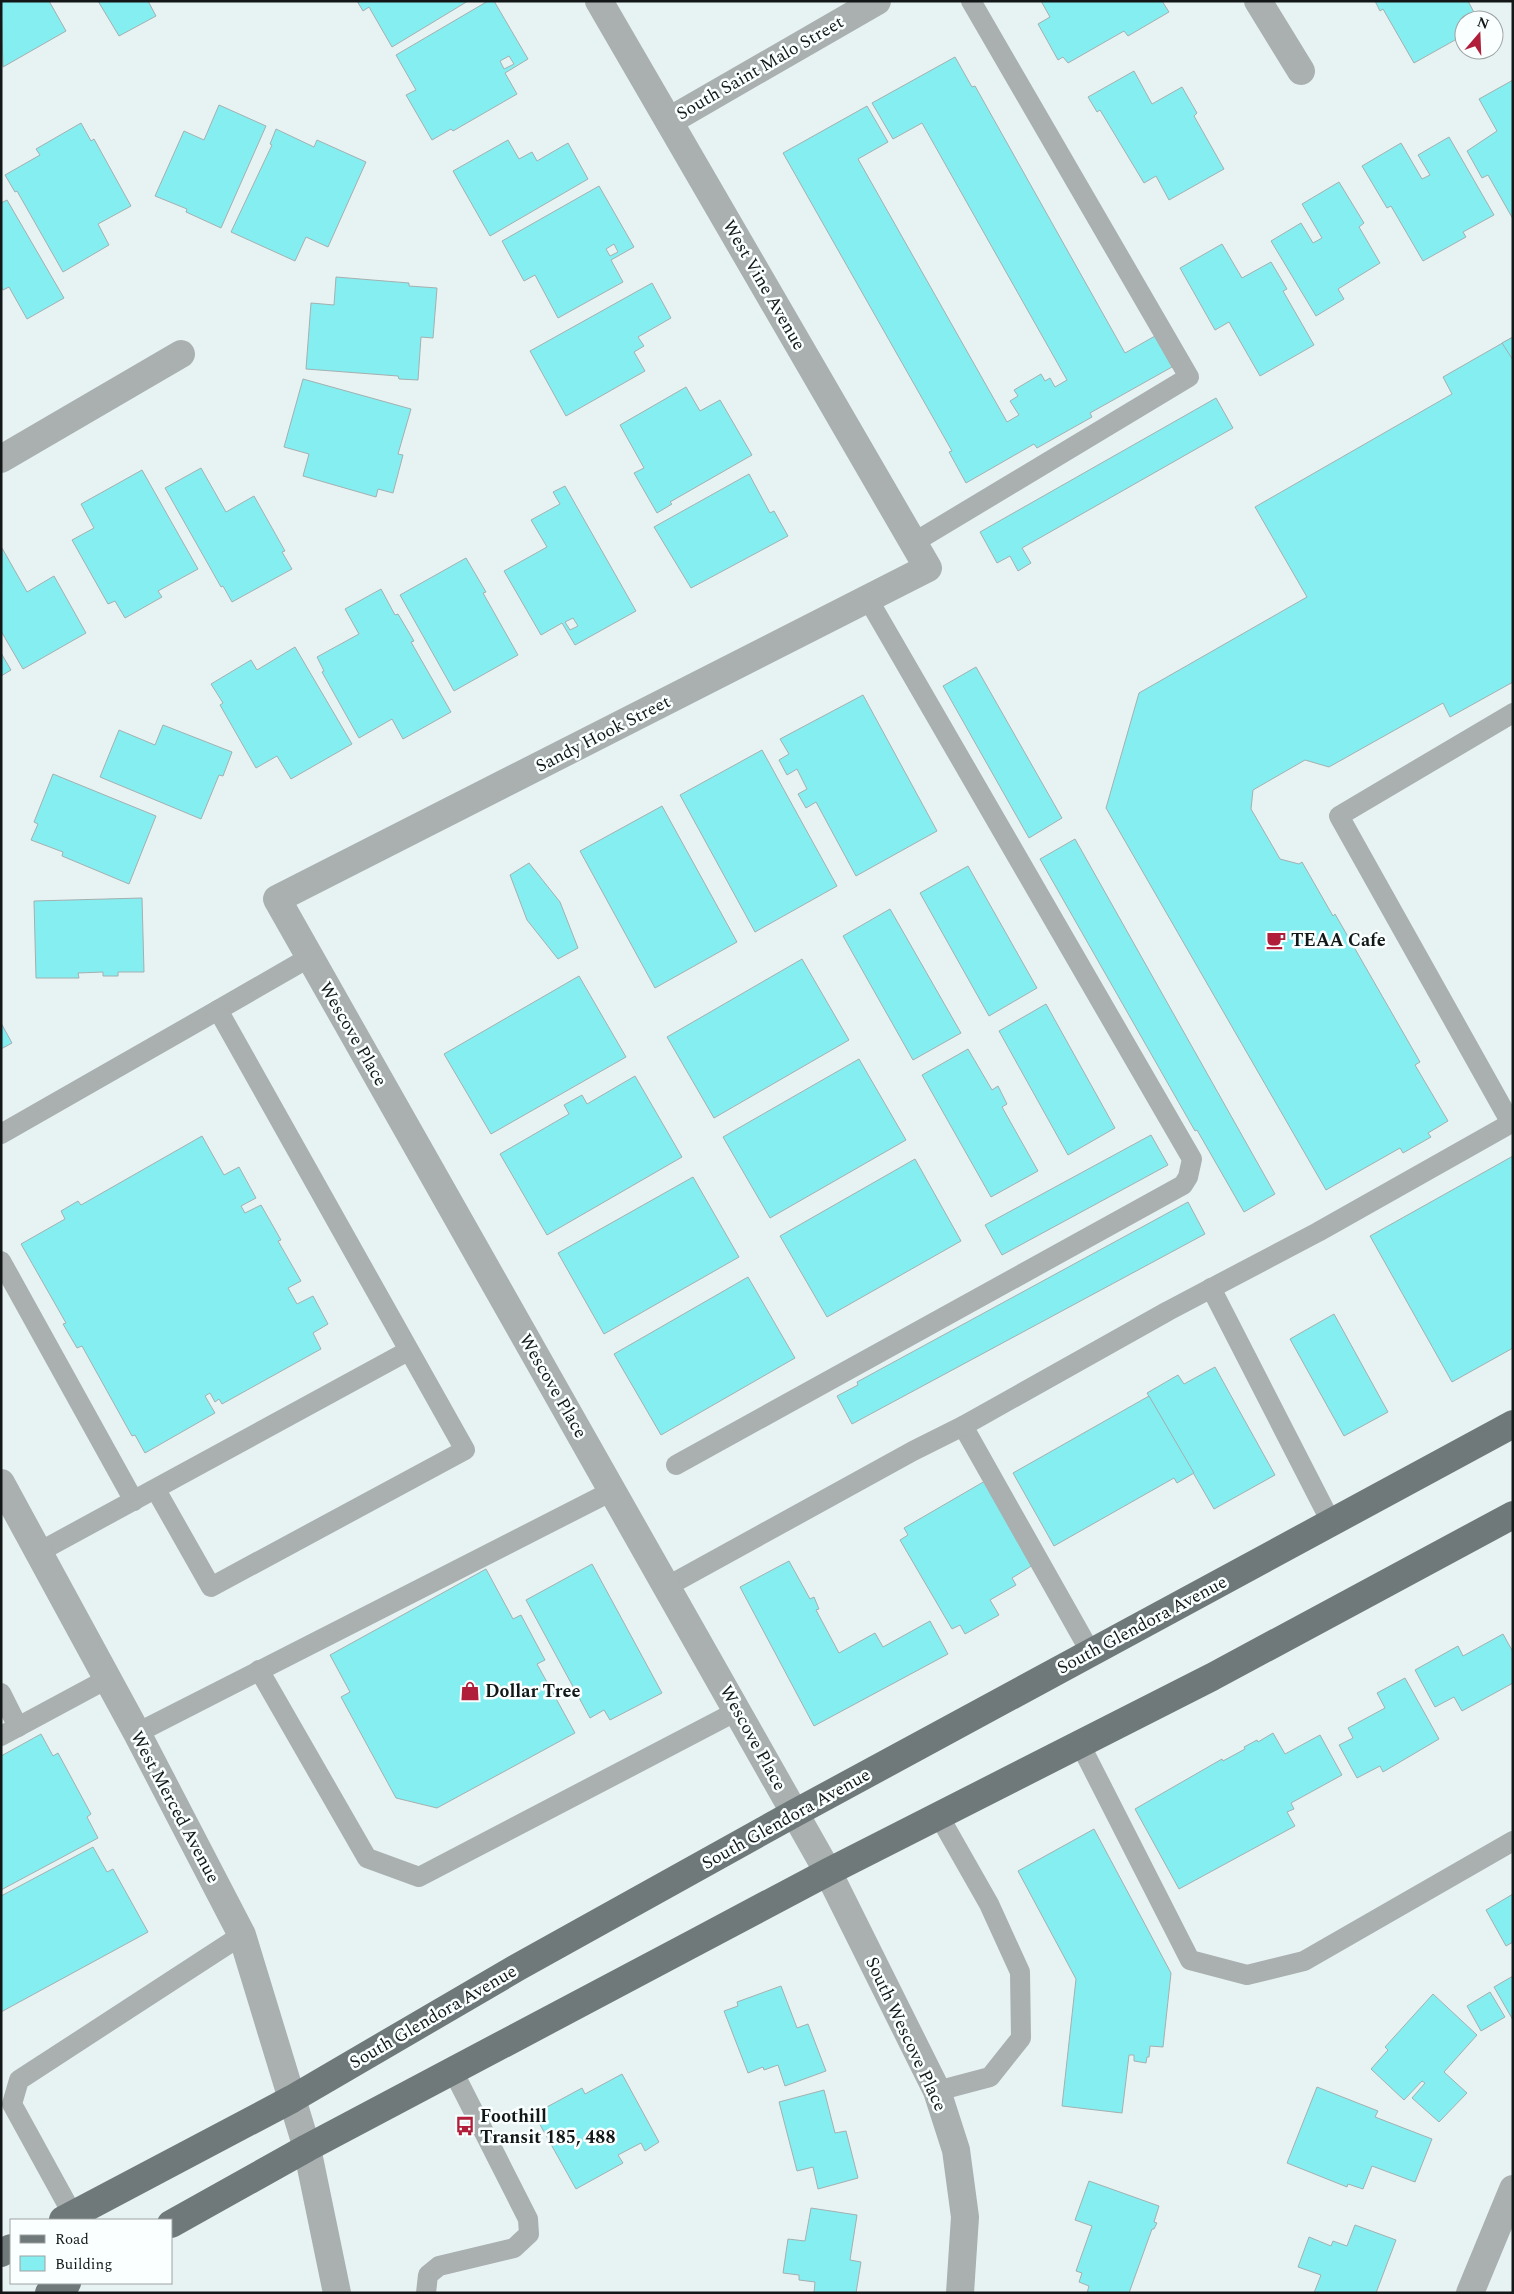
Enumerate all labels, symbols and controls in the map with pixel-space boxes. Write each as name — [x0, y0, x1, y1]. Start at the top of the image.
street label: South Saint Malo Street — [671, 9, 849, 127]
north arrow — [1454, 10, 1504, 60]
text: N — [1474, 11, 1492, 35]
street label: West Vine Avenue — [716, 215, 812, 355]
street label: Sandy Hook Street — [531, 688, 675, 780]
place label: TEAA Cafe — [1291, 927, 1386, 954]
cafe icon: TEAA Cafe — [1265, 929, 1287, 951]
street label: Wescove Place — [312, 977, 394, 1091]
street label: Wescove Place — [512, 1329, 594, 1443]
street label: South Glendora Avenue — [1052, 1569, 1232, 1681]
place label: Dollar Tree — [485, 1678, 581, 1705]
shop icon: Dollar Tree — [459, 1680, 481, 1702]
street label: Wescove Place — [713, 1680, 793, 1796]
street label: West Merced Avenue — [123, 1726, 227, 1888]
street label: South Glendora Avenue — [697, 1761, 875, 1877]
street label: South Wescove Place — [858, 1952, 954, 2116]
street label: South Glendora Avenue — [344, 1958, 522, 2076]
place label: Foothill Transit 185, 488 — [480, 2103, 616, 2151]
bus stop icon: Foothill Transit 185, 488 — [454, 2115, 476, 2137]
legend — [10, 2219, 172, 2284]
text: Road — [55, 2228, 89, 2251]
text: Building — [55, 2253, 112, 2276]

